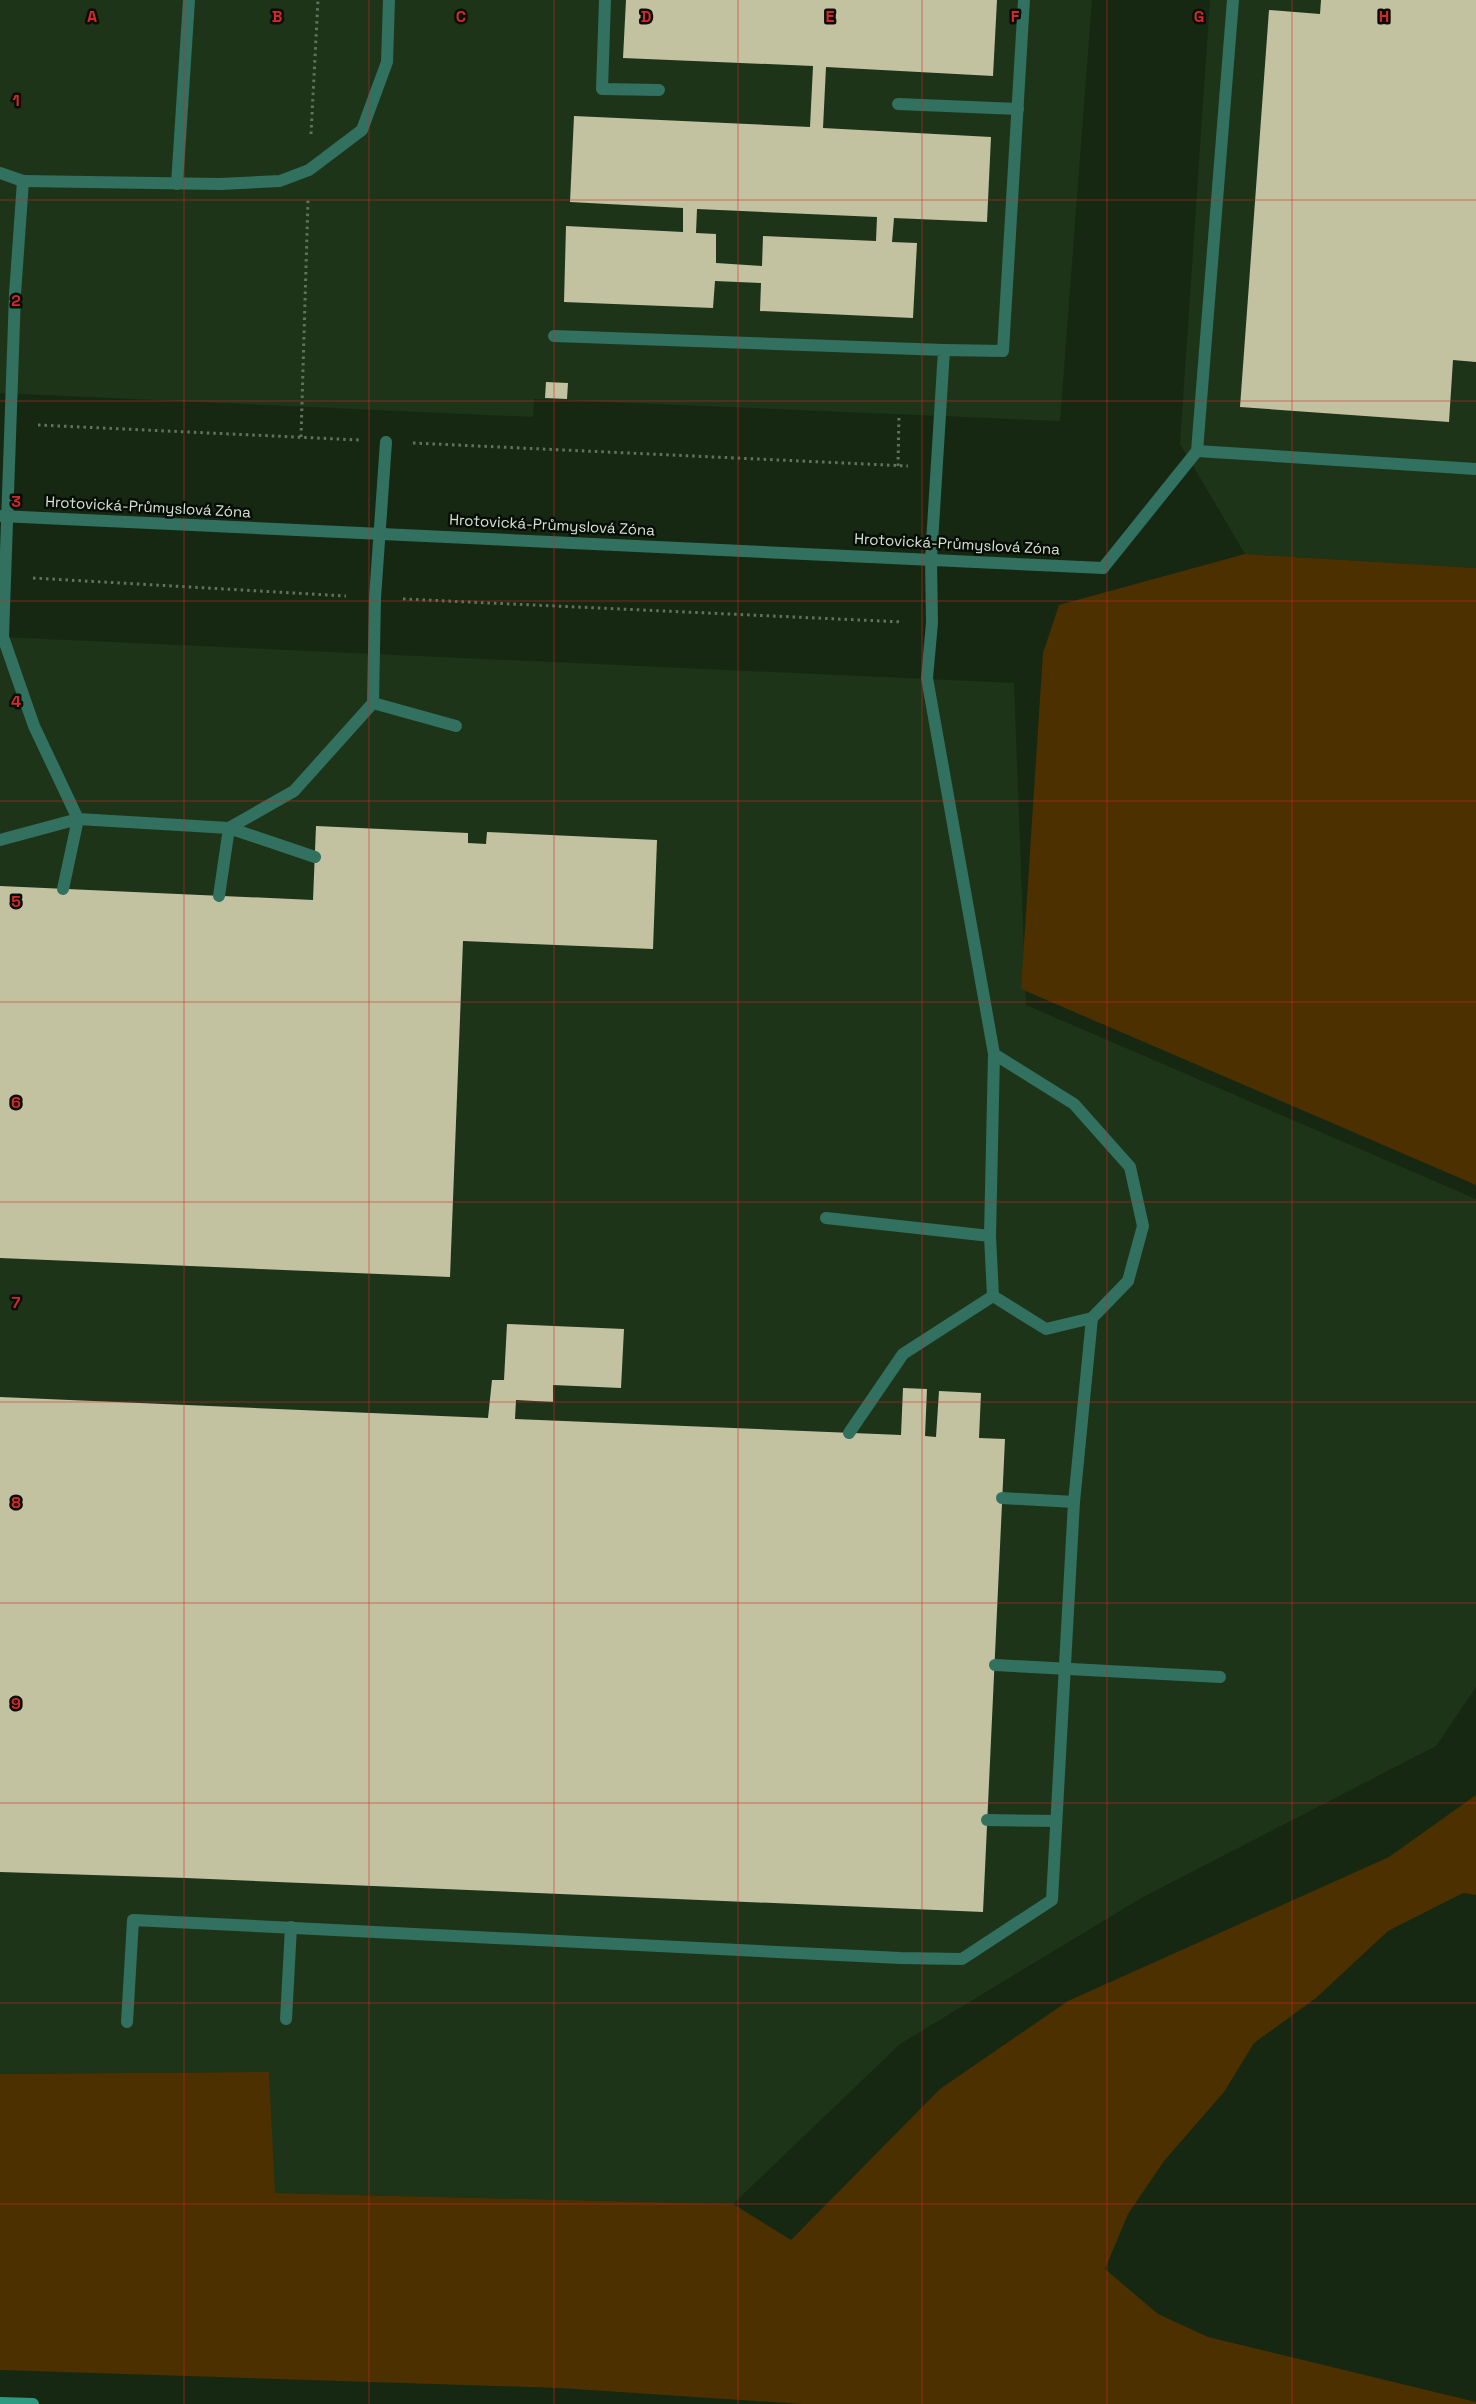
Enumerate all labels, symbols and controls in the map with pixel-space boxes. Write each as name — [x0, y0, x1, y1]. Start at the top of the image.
text: A — [87, 6, 97, 27]
text: B — [272, 6, 282, 27]
text: C — [456, 6, 466, 27]
text: D — [641, 6, 651, 27]
text: E — [826, 6, 835, 27]
text: F — [1011, 6, 1020, 27]
text: G — [1194, 6, 1204, 27]
text: H — [1379, 6, 1389, 27]
text: 1 — [12, 90, 20, 111]
text: 2 — [11, 290, 21, 311]
text: 3 — [11, 491, 21, 512]
street label: Hrotovická-Průmyslová Zóna — [45, 492, 252, 521]
street label: Hrotovická-Průmyslová Zóna — [449, 510, 656, 539]
street label: Hrotovická-Průmyslová Zóna — [854, 529, 1061, 558]
text: 4 — [11, 691, 21, 712]
text: 5 — [11, 891, 21, 912]
text: 6 — [11, 1092, 21, 1113]
text: 7 — [12, 1292, 21, 1313]
text: 8 — [11, 1492, 21, 1513]
text: 9 — [11, 1693, 21, 1714]

